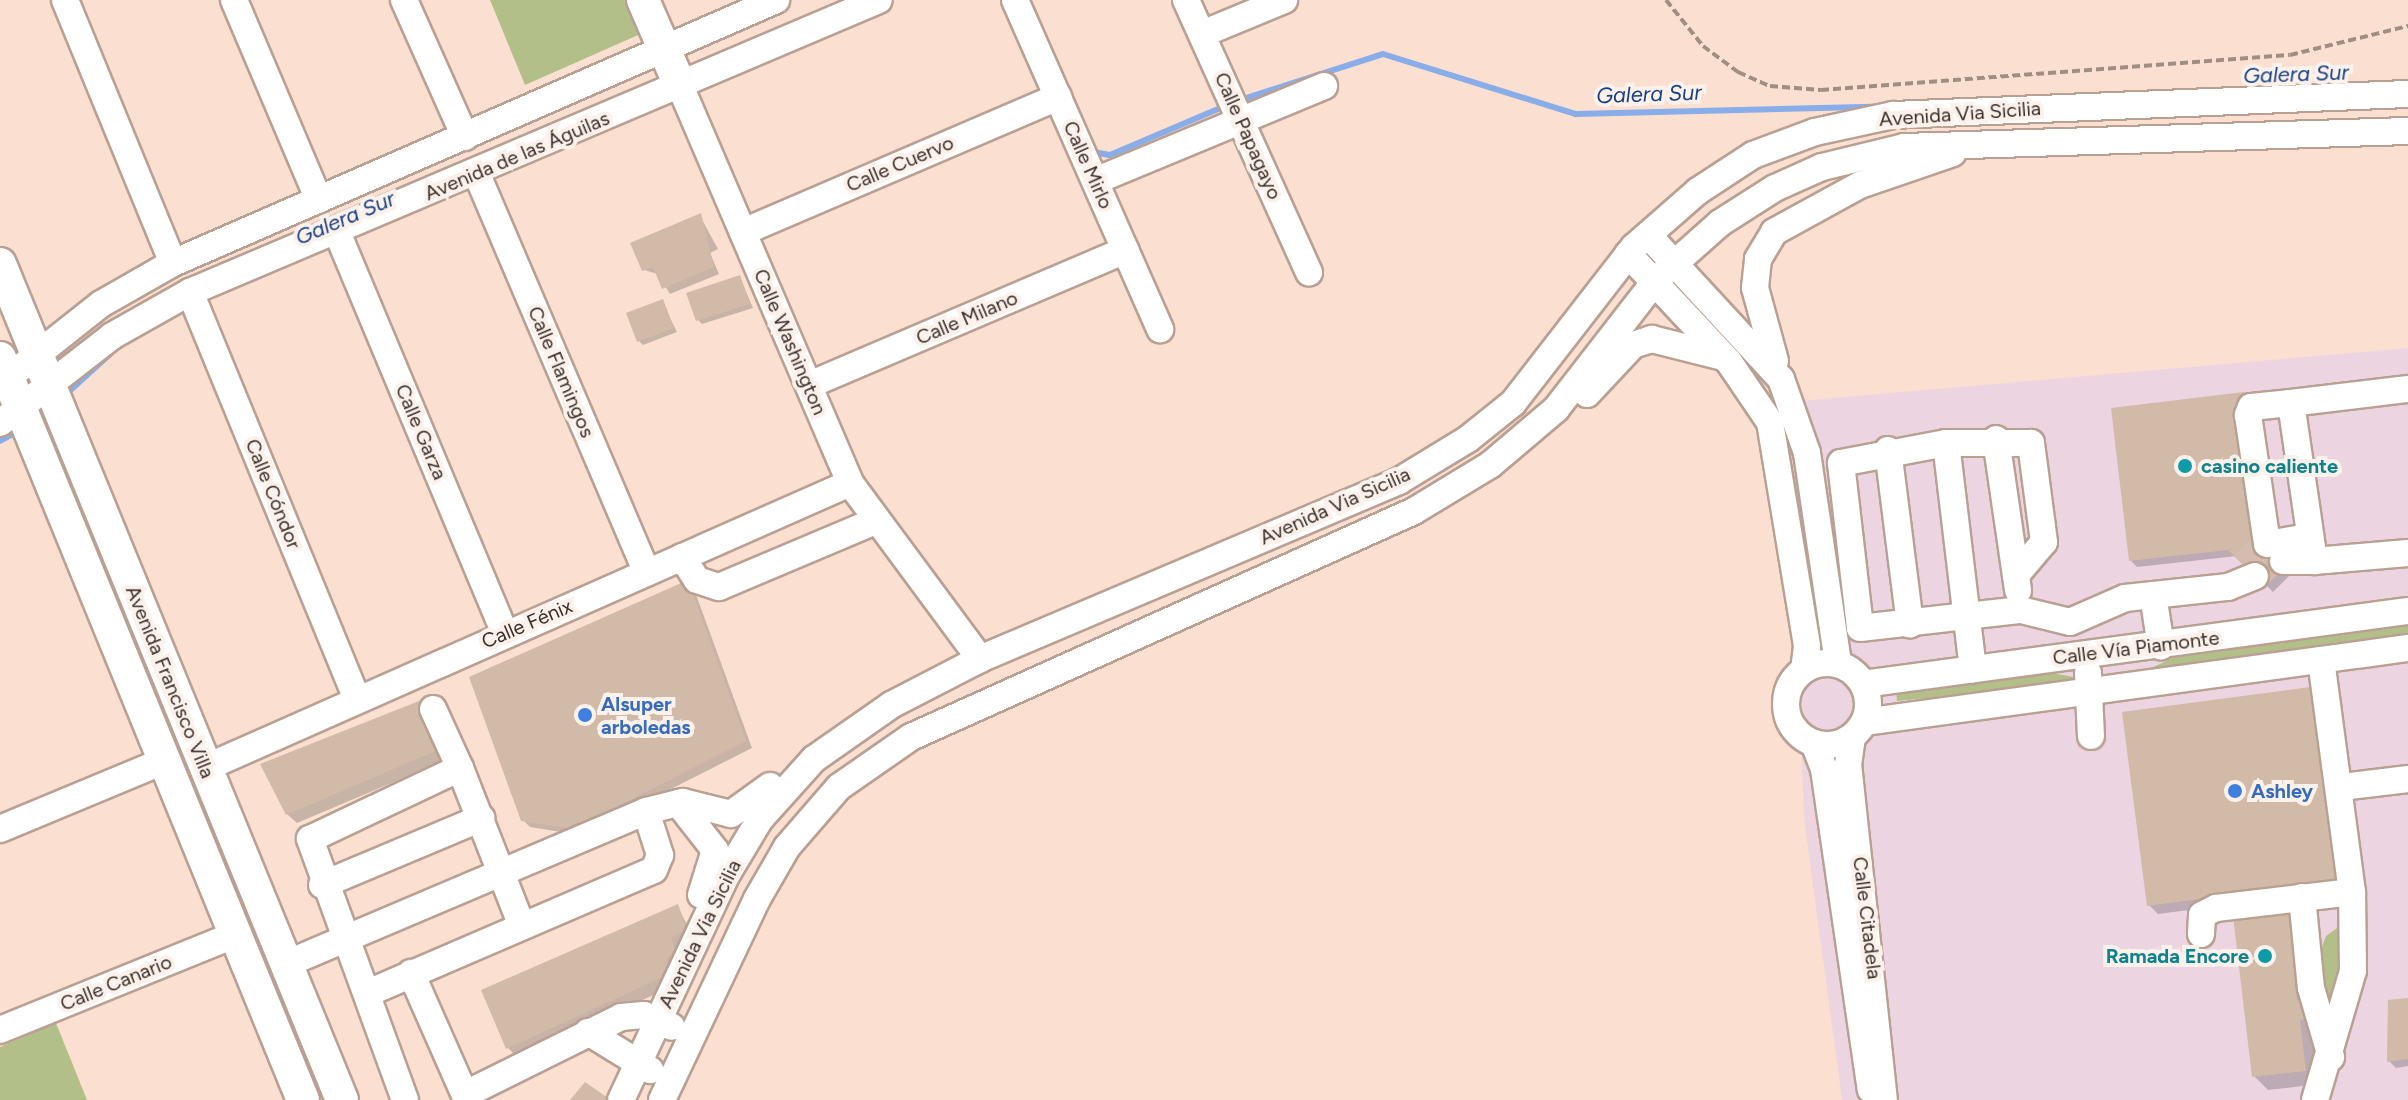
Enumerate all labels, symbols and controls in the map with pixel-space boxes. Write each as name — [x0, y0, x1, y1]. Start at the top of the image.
water label: Galera Sur — [2243, 59, 2349, 89]
street label: Calle Papagayo — [1209, 69, 1287, 203]
water label: Galera Sur — [1596, 79, 1702, 109]
street label: Avenida Via Sicilia — [1878, 96, 2042, 132]
street label: Avenida de las Águilas — [421, 106, 613, 206]
street label: Calle Mirlo — [1058, 117, 1118, 213]
street label: Calle Cuervo — [843, 131, 957, 197]
water label: Galera Sur — [291, 185, 399, 251]
street label: Calle Washington — [748, 265, 832, 419]
street label: Calle Milano — [913, 286, 1021, 350]
street label: Calle Flamingos — [523, 303, 599, 441]
street label: Calle Garza — [390, 381, 452, 483]
street label: Calle Cóndor — [240, 435, 306, 553]
place label: casino caliente — [2201, 454, 2338, 478]
marker: casino caliente — [2176, 457, 2194, 475]
street label: Avenida Via Sicilia — [1256, 462, 1414, 550]
street label: Avenida Francisco Villa — [120, 582, 220, 782]
street label: Calle Fénix — [478, 594, 576, 654]
street label: Calle Vía Piamonte — [2051, 626, 2221, 670]
place label: Alsuper arboledas — [601, 692, 691, 739]
marker: Alsuper arboledas — [576, 706, 594, 724]
place label: Ashley — [2251, 779, 2313, 803]
marker: Ashley — [2226, 782, 2244, 800]
street label: Calle Citadela — [1848, 855, 1886, 981]
street label: Avenida Via Sicilia — [654, 856, 746, 1012]
place label: Ramada Encore — [2106, 944, 2249, 968]
marker: Ramada Encore — [2256, 947, 2274, 965]
street label: Calle Canario — [57, 950, 175, 1016]

